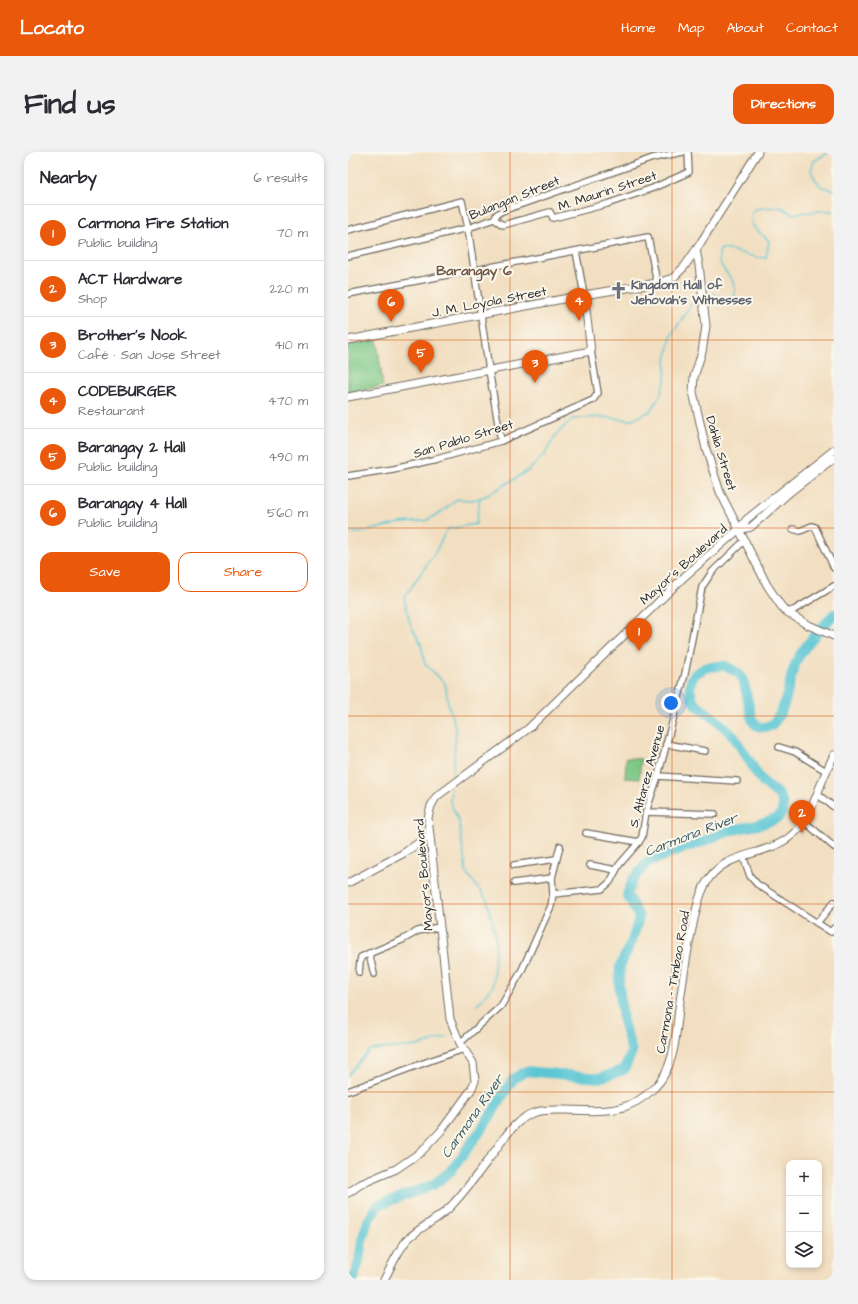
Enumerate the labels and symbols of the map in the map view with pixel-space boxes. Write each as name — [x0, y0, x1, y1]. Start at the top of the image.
street label: M. Maurin Street — [556, 166, 660, 215]
street label: Bulangan Street — [466, 171, 563, 225]
district label: Barangay 6 — [436, 261, 512, 282]
place label: Kingdom Hall of Jehovah's Witnesses — [630, 276, 752, 309]
church icon: Kingdom Hall of Jehovah's Witnesses — [608, 281, 628, 301]
street label: J. M. Loyola Street — [430, 282, 549, 323]
pin: 4 — [566, 288, 592, 321]
pin: 6 — [378, 289, 404, 322]
pin: 5 — [408, 340, 434, 373]
pin: 3 — [522, 350, 548, 383]
street label: Dahlia Street — [701, 414, 741, 494]
street label: San Pablo Street — [411, 415, 516, 463]
street label: Mayor's Boulevard — [636, 520, 732, 610]
pin: 1 — [626, 618, 652, 651]
your location — [661, 693, 681, 713]
street label: S. Altarez Avenue — [625, 723, 669, 830]
pin: 2 — [789, 800, 815, 833]
water label: Carmona River — [642, 808, 742, 862]
street label: Mayor's Boulevard — [410, 818, 439, 932]
street label: Carmona - Timbao Road — [652, 909, 694, 1055]
water label: Carmona River — [437, 1070, 510, 1162]

